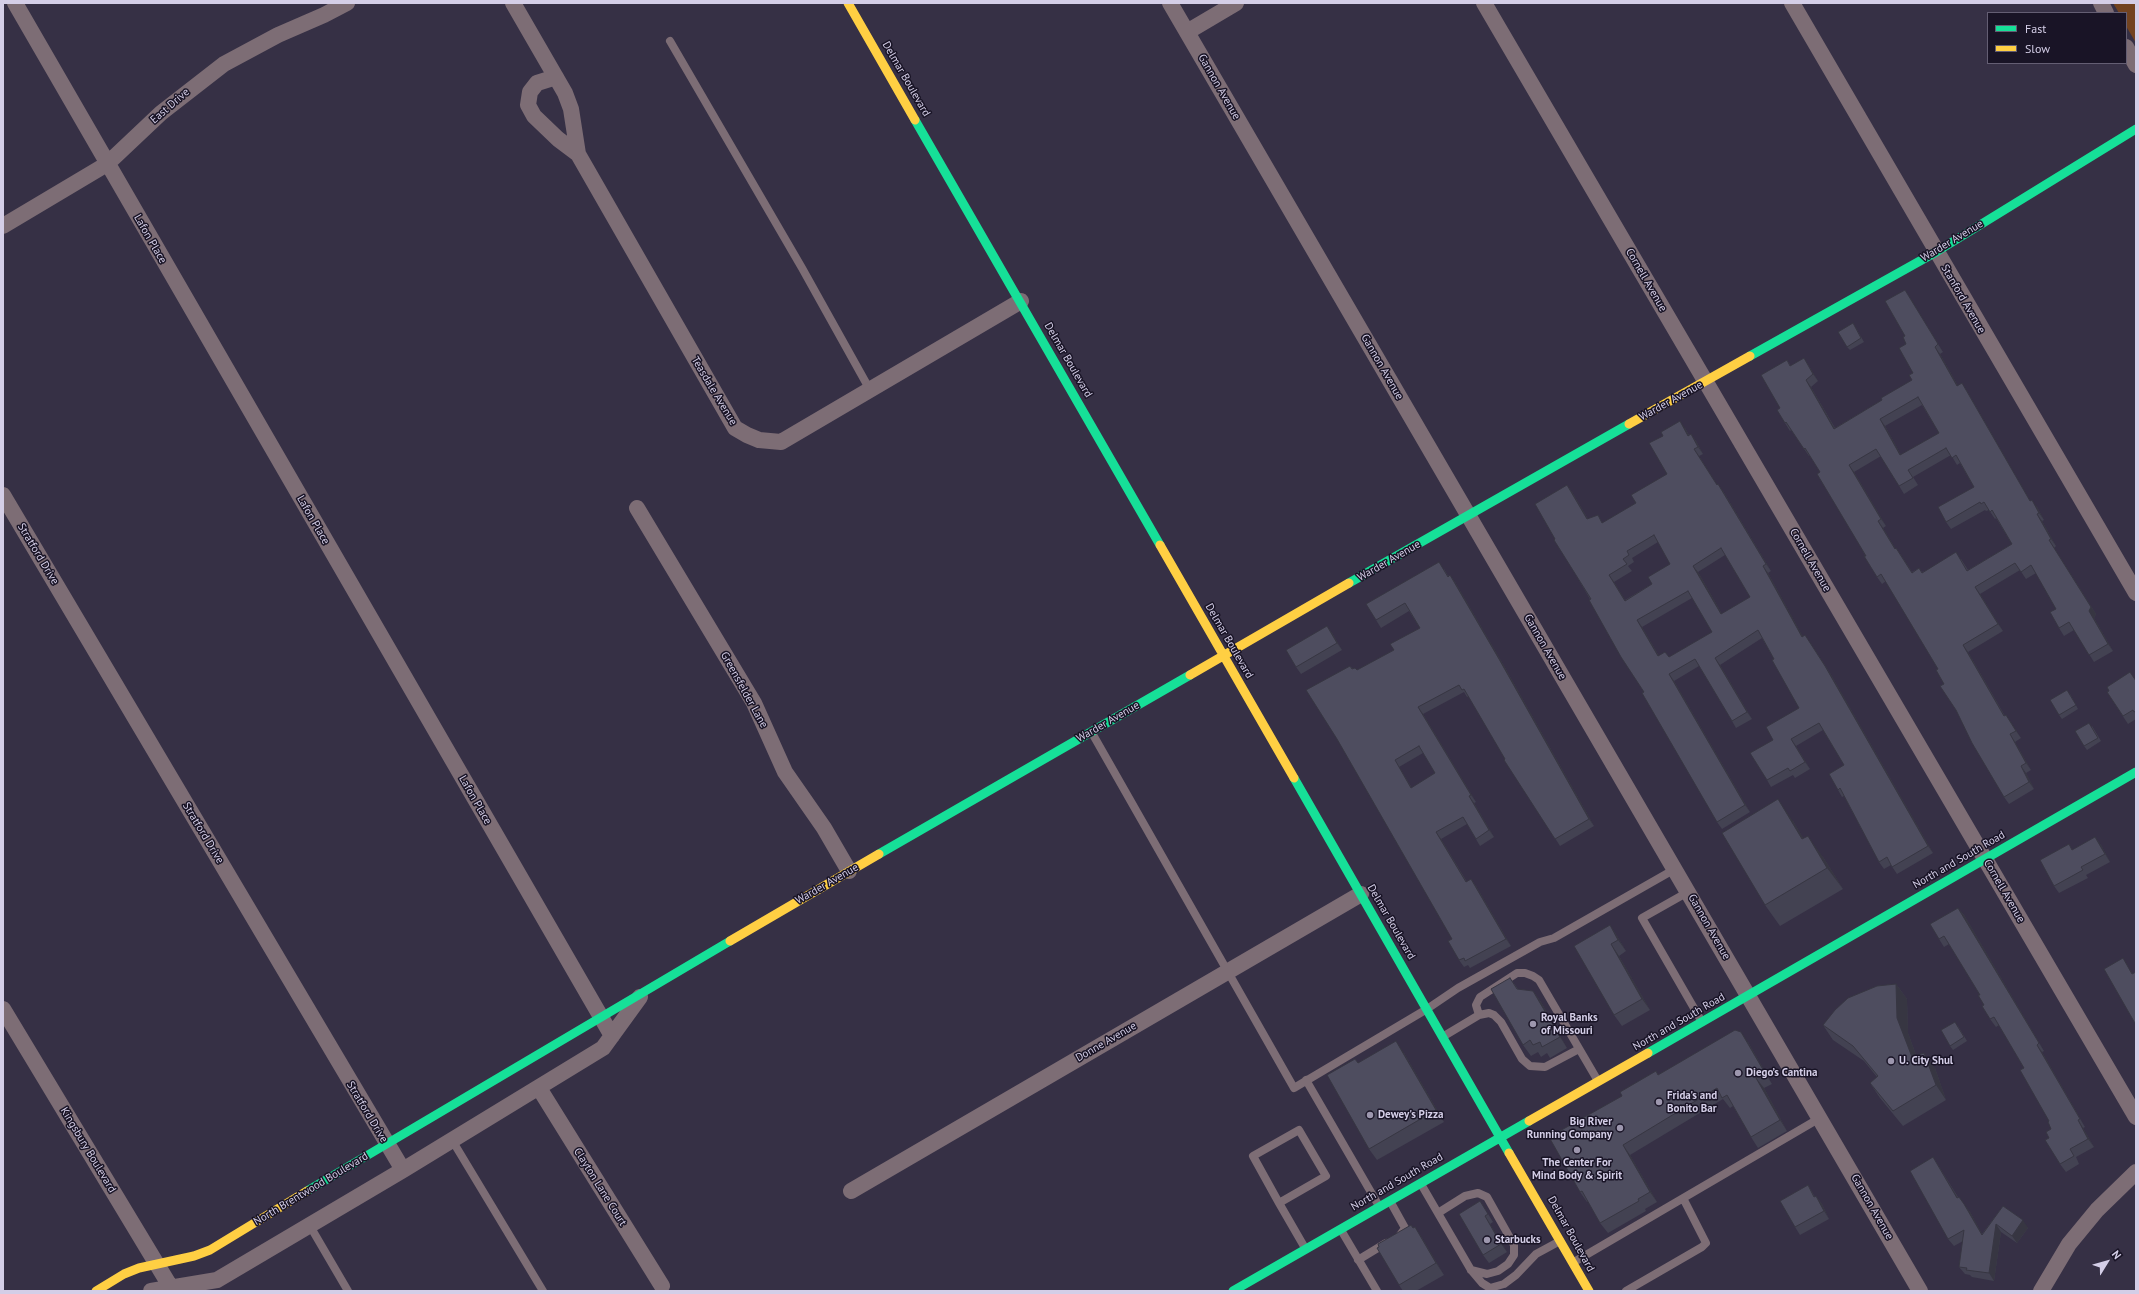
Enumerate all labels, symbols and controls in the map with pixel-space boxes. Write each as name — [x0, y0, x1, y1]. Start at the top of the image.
legend — [1987, 12, 2127, 64]
text: Fast — [2025, 21, 2046, 36]
street label: Delmar Boulevard — [879, 39, 933, 119]
text: Slow — [2025, 41, 2050, 56]
street label: Gannon Avenue — [1195, 52, 1243, 122]
street label: East Drive — [148, 86, 192, 126]
street label: Lafon Place — [131, 212, 169, 266]
street label: Warder Avenue — [1918, 217, 1986, 265]
street label: Cornell Avenue — [1623, 246, 1669, 314]
street label: Stanford Avenue — [1938, 262, 1988, 336]
street label: Delmar Boulevard — [1041, 320, 1095, 400]
street label: Gannon Avenue — [1358, 332, 1406, 402]
street label: Teasdale Avenue — [688, 354, 740, 428]
street label: Warder Avenue — [1637, 378, 1705, 424]
street label: Lafon Place — [294, 493, 332, 547]
street label: Stratford Drive — [15, 521, 61, 587]
street label: Cornell Avenue — [1787, 526, 1833, 594]
street label: Warder Avenue — [1355, 538, 1423, 584]
street label: Delmar Boulevard — [1202, 601, 1256, 681]
street label: Gannon Avenue — [1521, 612, 1569, 682]
street label: Greensfelder Lane — [718, 650, 770, 730]
street label: Warder Avenue — [1074, 699, 1142, 745]
street label: Lafon Place — [456, 773, 494, 827]
street label: Stratford Drive — [180, 800, 226, 866]
street label: North and South Road — [1911, 828, 2007, 892]
street label: Cornell Avenue — [1981, 857, 2027, 925]
street label: Warder Avenue — [793, 861, 861, 907]
street label: Delmar Boulevard — [1364, 882, 1418, 962]
street label: Gannon Avenue — [1685, 892, 1733, 962]
street label: North and South Road — [1631, 990, 1727, 1054]
place label: Royal Banks of Missouri — [1541, 1011, 1598, 1037]
street label: Donne Avenue — [1073, 1019, 1139, 1065]
marker: Royal Banks of Missouri — [1528, 1019, 1538, 1029]
place label: U. City Shul — [1899, 1054, 1953, 1068]
marker: U. City Shul — [1886, 1056, 1896, 1066]
place label: Diego’s Cantina — [1746, 1066, 1817, 1080]
marker: Diego’s Cantina — [1733, 1068, 1743, 1078]
street label: Stratford Drive — [344, 1079, 390, 1145]
place label: Frida's and Bonito Bar — [1667, 1089, 1717, 1115]
marker: Frida's and Bonito Bar — [1654, 1097, 1664, 1107]
street label: Kingsbury Boulevard — [57, 1105, 119, 1195]
place label: Dewey's Pizza — [1378, 1108, 1443, 1122]
marker: Dewey's Pizza — [1365, 1110, 1375, 1120]
place label: Big River Running Company — [1527, 1115, 1612, 1141]
marker: Big River Running Company — [1615, 1123, 1625, 1133]
marker: The Center For Mind Body & Spirit — [1572, 1145, 1582, 1155]
street label: Clayton Lane Court — [571, 1146, 629, 1228]
street label: North Brentwood Boulevard — [251, 1150, 371, 1228]
street label: North and South Road — [1349, 1150, 1445, 1214]
place label: The Center For Mind Body & Spirit — [1532, 1156, 1622, 1182]
street label: Gannon Avenue — [1848, 1172, 1896, 1242]
street label: Delmar Boulevard — [1545, 1194, 1597, 1274]
place label: Starbucks — [1495, 1233, 1541, 1247]
marker: Starbucks — [1482, 1235, 1492, 1245]
north arrow — [2087, 1242, 2127, 1282]
text: N — [2109, 1248, 2124, 1262]

